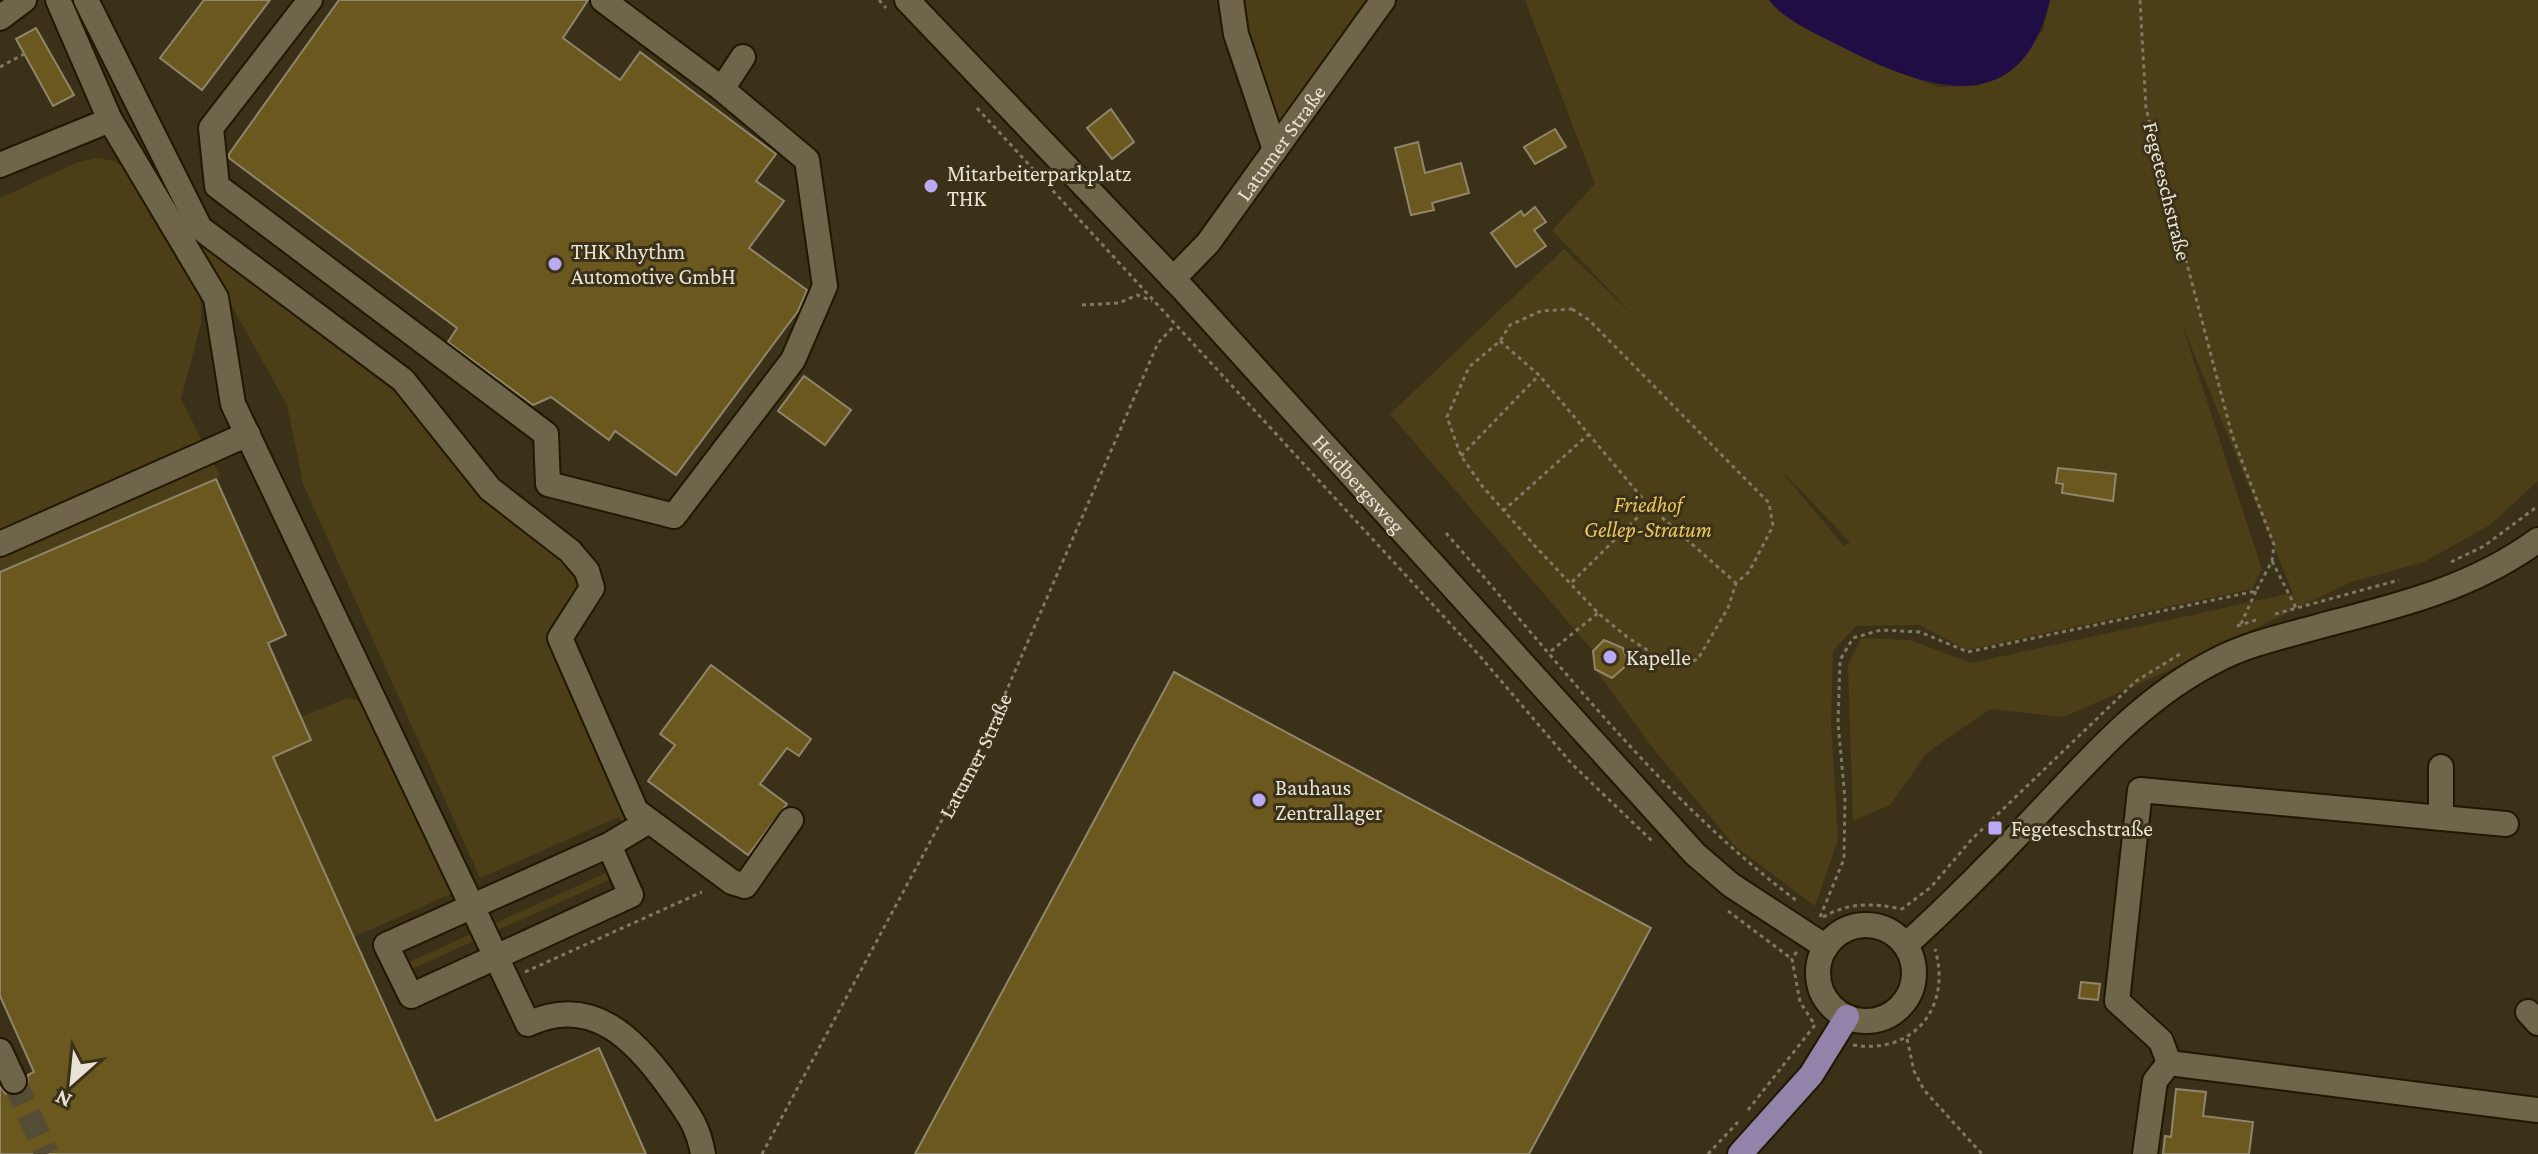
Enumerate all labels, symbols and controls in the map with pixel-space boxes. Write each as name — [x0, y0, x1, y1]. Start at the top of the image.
street label: Latumer Straße — [1231, 80, 1331, 206]
street label: Fegeteschstraße — [2138, 119, 2197, 263]
place label: Mitarbeiterparkplatz THK — [947, 161, 1131, 211]
marker: Mitarbeiterparkplatz THK — [922, 177, 940, 195]
place label: THK Rhythm Automotive GmbH — [571, 239, 736, 289]
marker: THK Rhythm Automotive GmbH — [546, 255, 564, 273]
street label: Heidbergsweg — [1308, 429, 1410, 539]
park label: Friedhof Gellep-Stratum — [1584, 492, 1712, 542]
place label: Kapelle — [1626, 645, 1691, 670]
marker: Kapelle — [1601, 648, 1619, 666]
street label: Latumer Straße — [933, 689, 1017, 822]
place label: Bauhaus Zentrallager — [1275, 775, 1383, 825]
marker: Bauhaus Zentrallager — [1250, 791, 1268, 809]
place label: Fegeteschstraße — [2011, 816, 2153, 841]
marker: Fegeteschstraße — [1986, 819, 2004, 837]
north arrow — [32, 1042, 112, 1122]
text: N — [51, 1085, 76, 1114]

